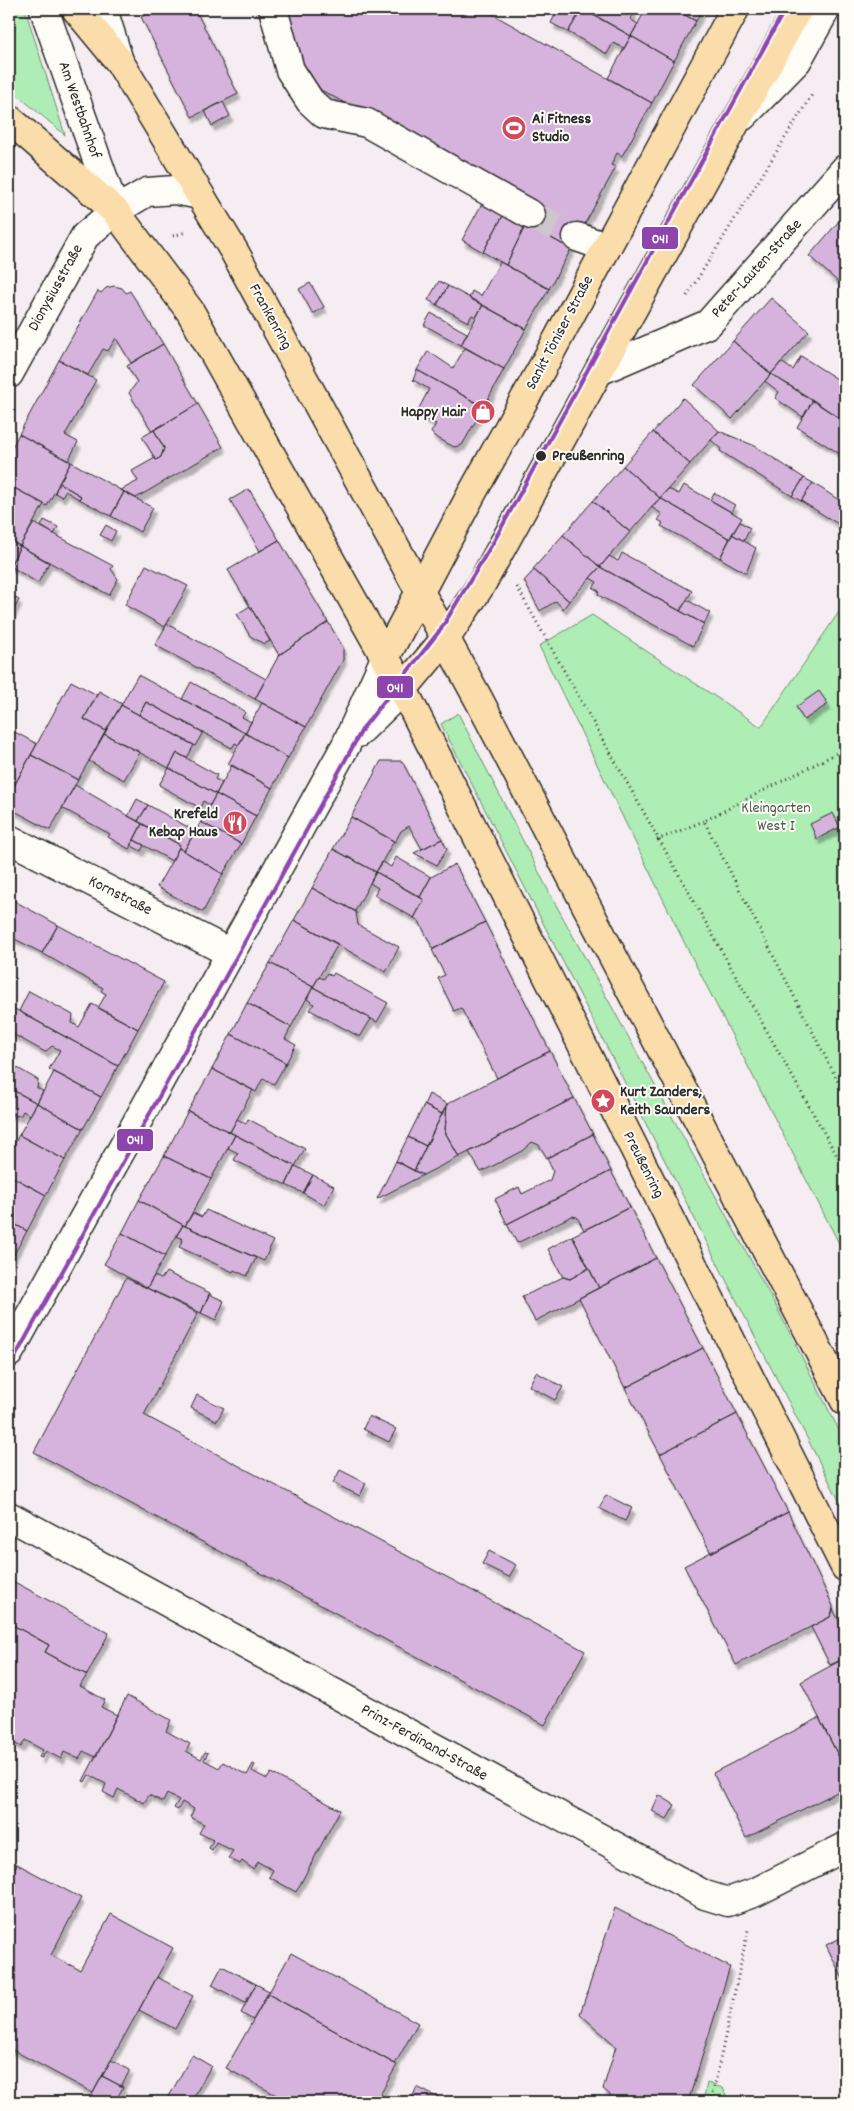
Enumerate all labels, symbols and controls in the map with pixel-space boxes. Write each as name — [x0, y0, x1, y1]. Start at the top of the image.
street label: Am Westbahnhof — [52, 58, 107, 162]
place label: Ai Fitness Studio — [532, 108, 591, 149]
sports icon: Ai Fitness Studio — [501, 115, 527, 141]
street label: Peter-Lauten-Straße — [706, 214, 808, 324]
line badge: 041 — [641, 226, 679, 250]
text: 041 — [652, 230, 668, 250]
street label: Dionysiusstraße — [23, 240, 89, 336]
street label: Sankt Töniser Straße — [520, 272, 600, 394]
street label: Frankenring — [242, 280, 298, 354]
shop icon: Happy Hair — [470, 399, 496, 425]
place label: Happy Hair — [401, 401, 467, 424]
place label: Preußenring — [552, 445, 624, 468]
marker: Preußenring — [534, 449, 548, 463]
line badge: 041 — [376, 675, 414, 699]
text: 041 — [387, 679, 403, 699]
park label: Kleingarten West I — [741, 797, 811, 838]
place label: Krefeld Kebap Haus — [149, 803, 218, 844]
restaurant icon: Krefeld Kebap Haus — [222, 810, 248, 836]
street label: Kornstraße — [84, 870, 156, 922]
place label: Kurt Zanders, Keith Saunders — [620, 1081, 711, 1122]
place icon: Kurt Zanders, Keith Saunders — [590, 1088, 616, 1114]
line badge: 041 — [116, 1128, 154, 1152]
street label: Preußenring — [616, 1128, 670, 1202]
text: 041 — [127, 1131, 143, 1151]
street label: Prinz-Ferdinand-Straße — [356, 1699, 492, 1787]

